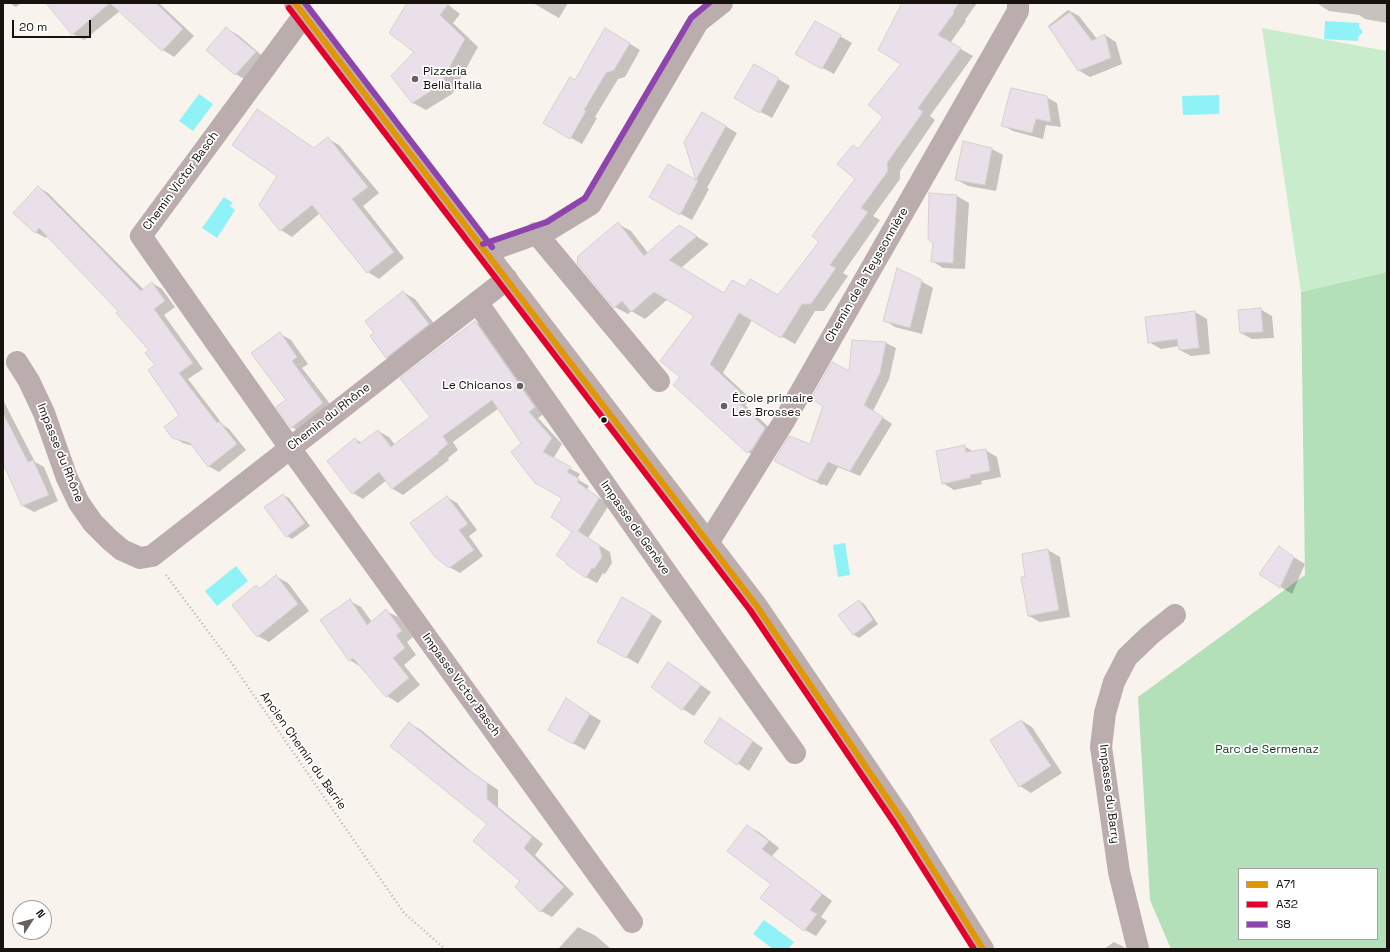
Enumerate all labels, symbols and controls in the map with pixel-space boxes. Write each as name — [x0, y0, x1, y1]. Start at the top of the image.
scale bar — [14, 12, 93, 38]
text: 20 m — [19, 19, 47, 35]
place label: Pizzeria Bella Italia — [423, 65, 482, 93]
marker: Pizzeria Bella Italia — [410, 74, 420, 84]
street label: Chemin Victor Basch — [140, 129, 222, 233]
street label: Chemin de la Teyssonnière — [822, 205, 912, 345]
place label: Le Chicanos — [442, 379, 512, 393]
street label: Chemin du Rhône — [285, 380, 373, 454]
marker: Le Chicanos — [515, 381, 525, 391]
place label: École primaire Les Brosses — [732, 392, 813, 420]
street label: Impasse du Rhône — [34, 401, 86, 505]
marker: École primaire Les Brosses — [719, 401, 729, 411]
unlabelled marker — [599, 415, 609, 425]
street label: Impasse de Genève — [597, 478, 673, 578]
street label: Impasse Victor Basch — [419, 631, 503, 739]
street label: Ancien Chemin du Barrie — [257, 689, 349, 813]
street label: Impasse du Barry — [1096, 743, 1122, 845]
park label: Parc de Sermenaz — [1215, 743, 1319, 757]
legend — [1238, 868, 1378, 940]
text: A71 — [1276, 876, 1295, 892]
text: A32 — [1276, 896, 1298, 912]
north arrow — [12, 900, 52, 940]
text: N — [33, 906, 49, 921]
text: S8 — [1276, 916, 1291, 932]

